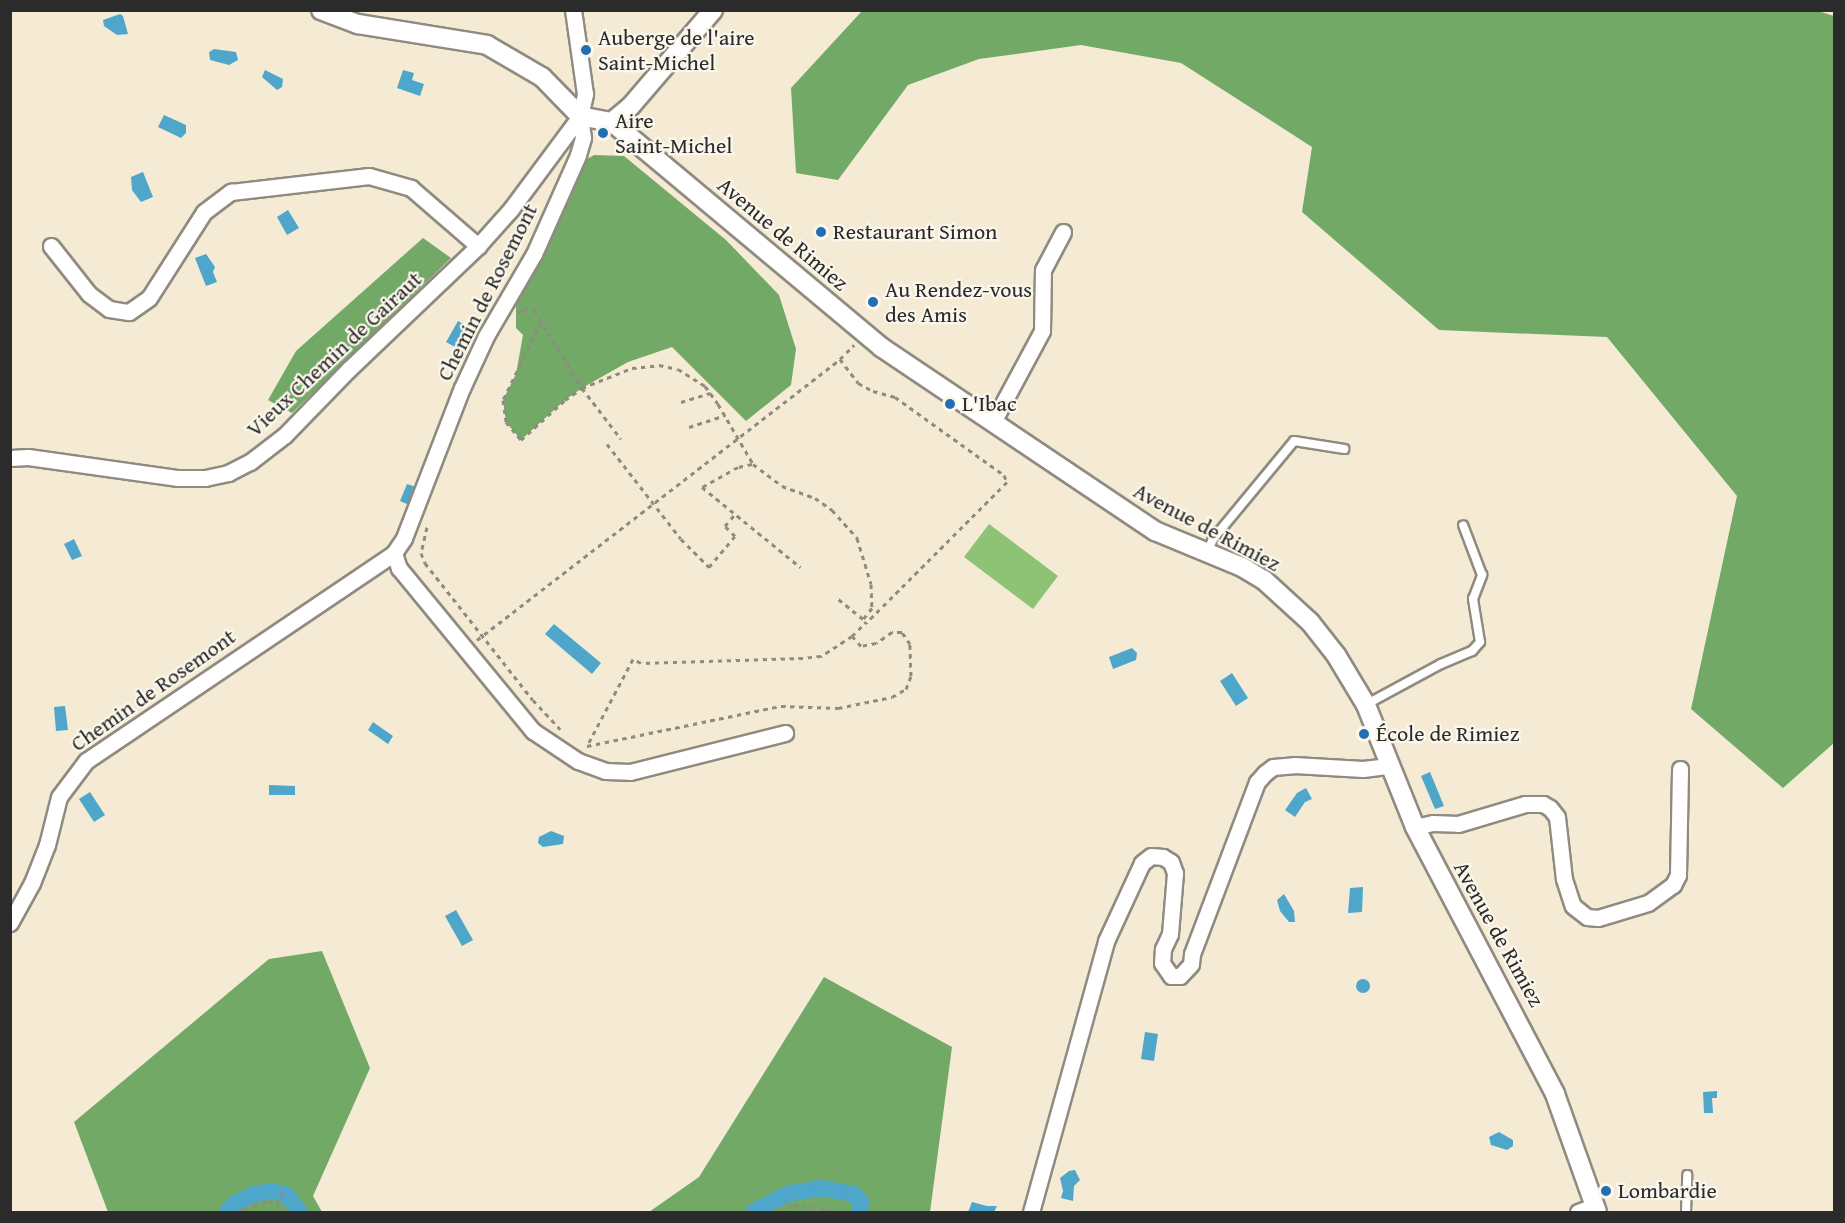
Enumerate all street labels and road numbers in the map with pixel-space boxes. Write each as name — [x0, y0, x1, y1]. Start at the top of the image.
street label: Avenue de Rimiez — [712, 172, 854, 296]
street label: Chemin de Rosemont — [431, 199, 543, 385]
street label: Vieux Chemin de Gairaut — [241, 266, 427, 442]
street label: Avenue de Rimiez — [1129, 477, 1285, 577]
street label: Chemin de Rosemont — [65, 623, 241, 757]
street label: Avenue de Rimiez — [1448, 857, 1550, 1011]

